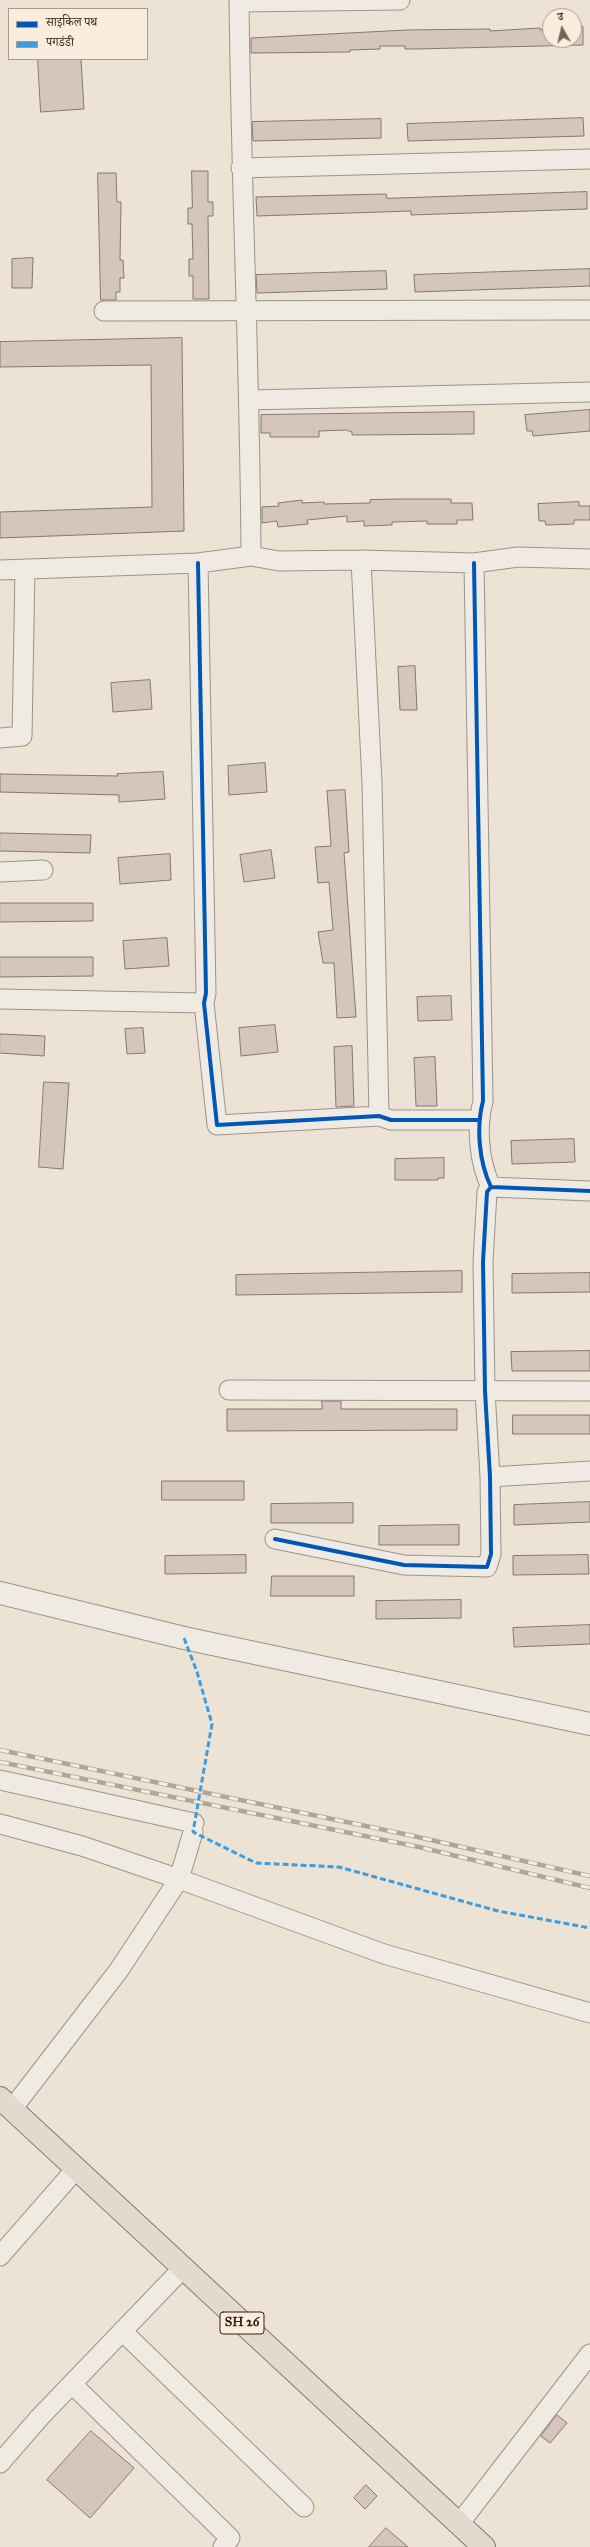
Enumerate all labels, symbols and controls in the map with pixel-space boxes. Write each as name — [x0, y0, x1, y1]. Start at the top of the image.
legend — [8, 8, 148, 60]
north arrow — [542, 8, 582, 48]
text: उ — [557, 10, 564, 23]
text: साइकिल पथ — [46, 15, 97, 29]
text: पगडंडी — [46, 35, 74, 49]
road number: SH 26 — [220, 2312, 264, 2334]

